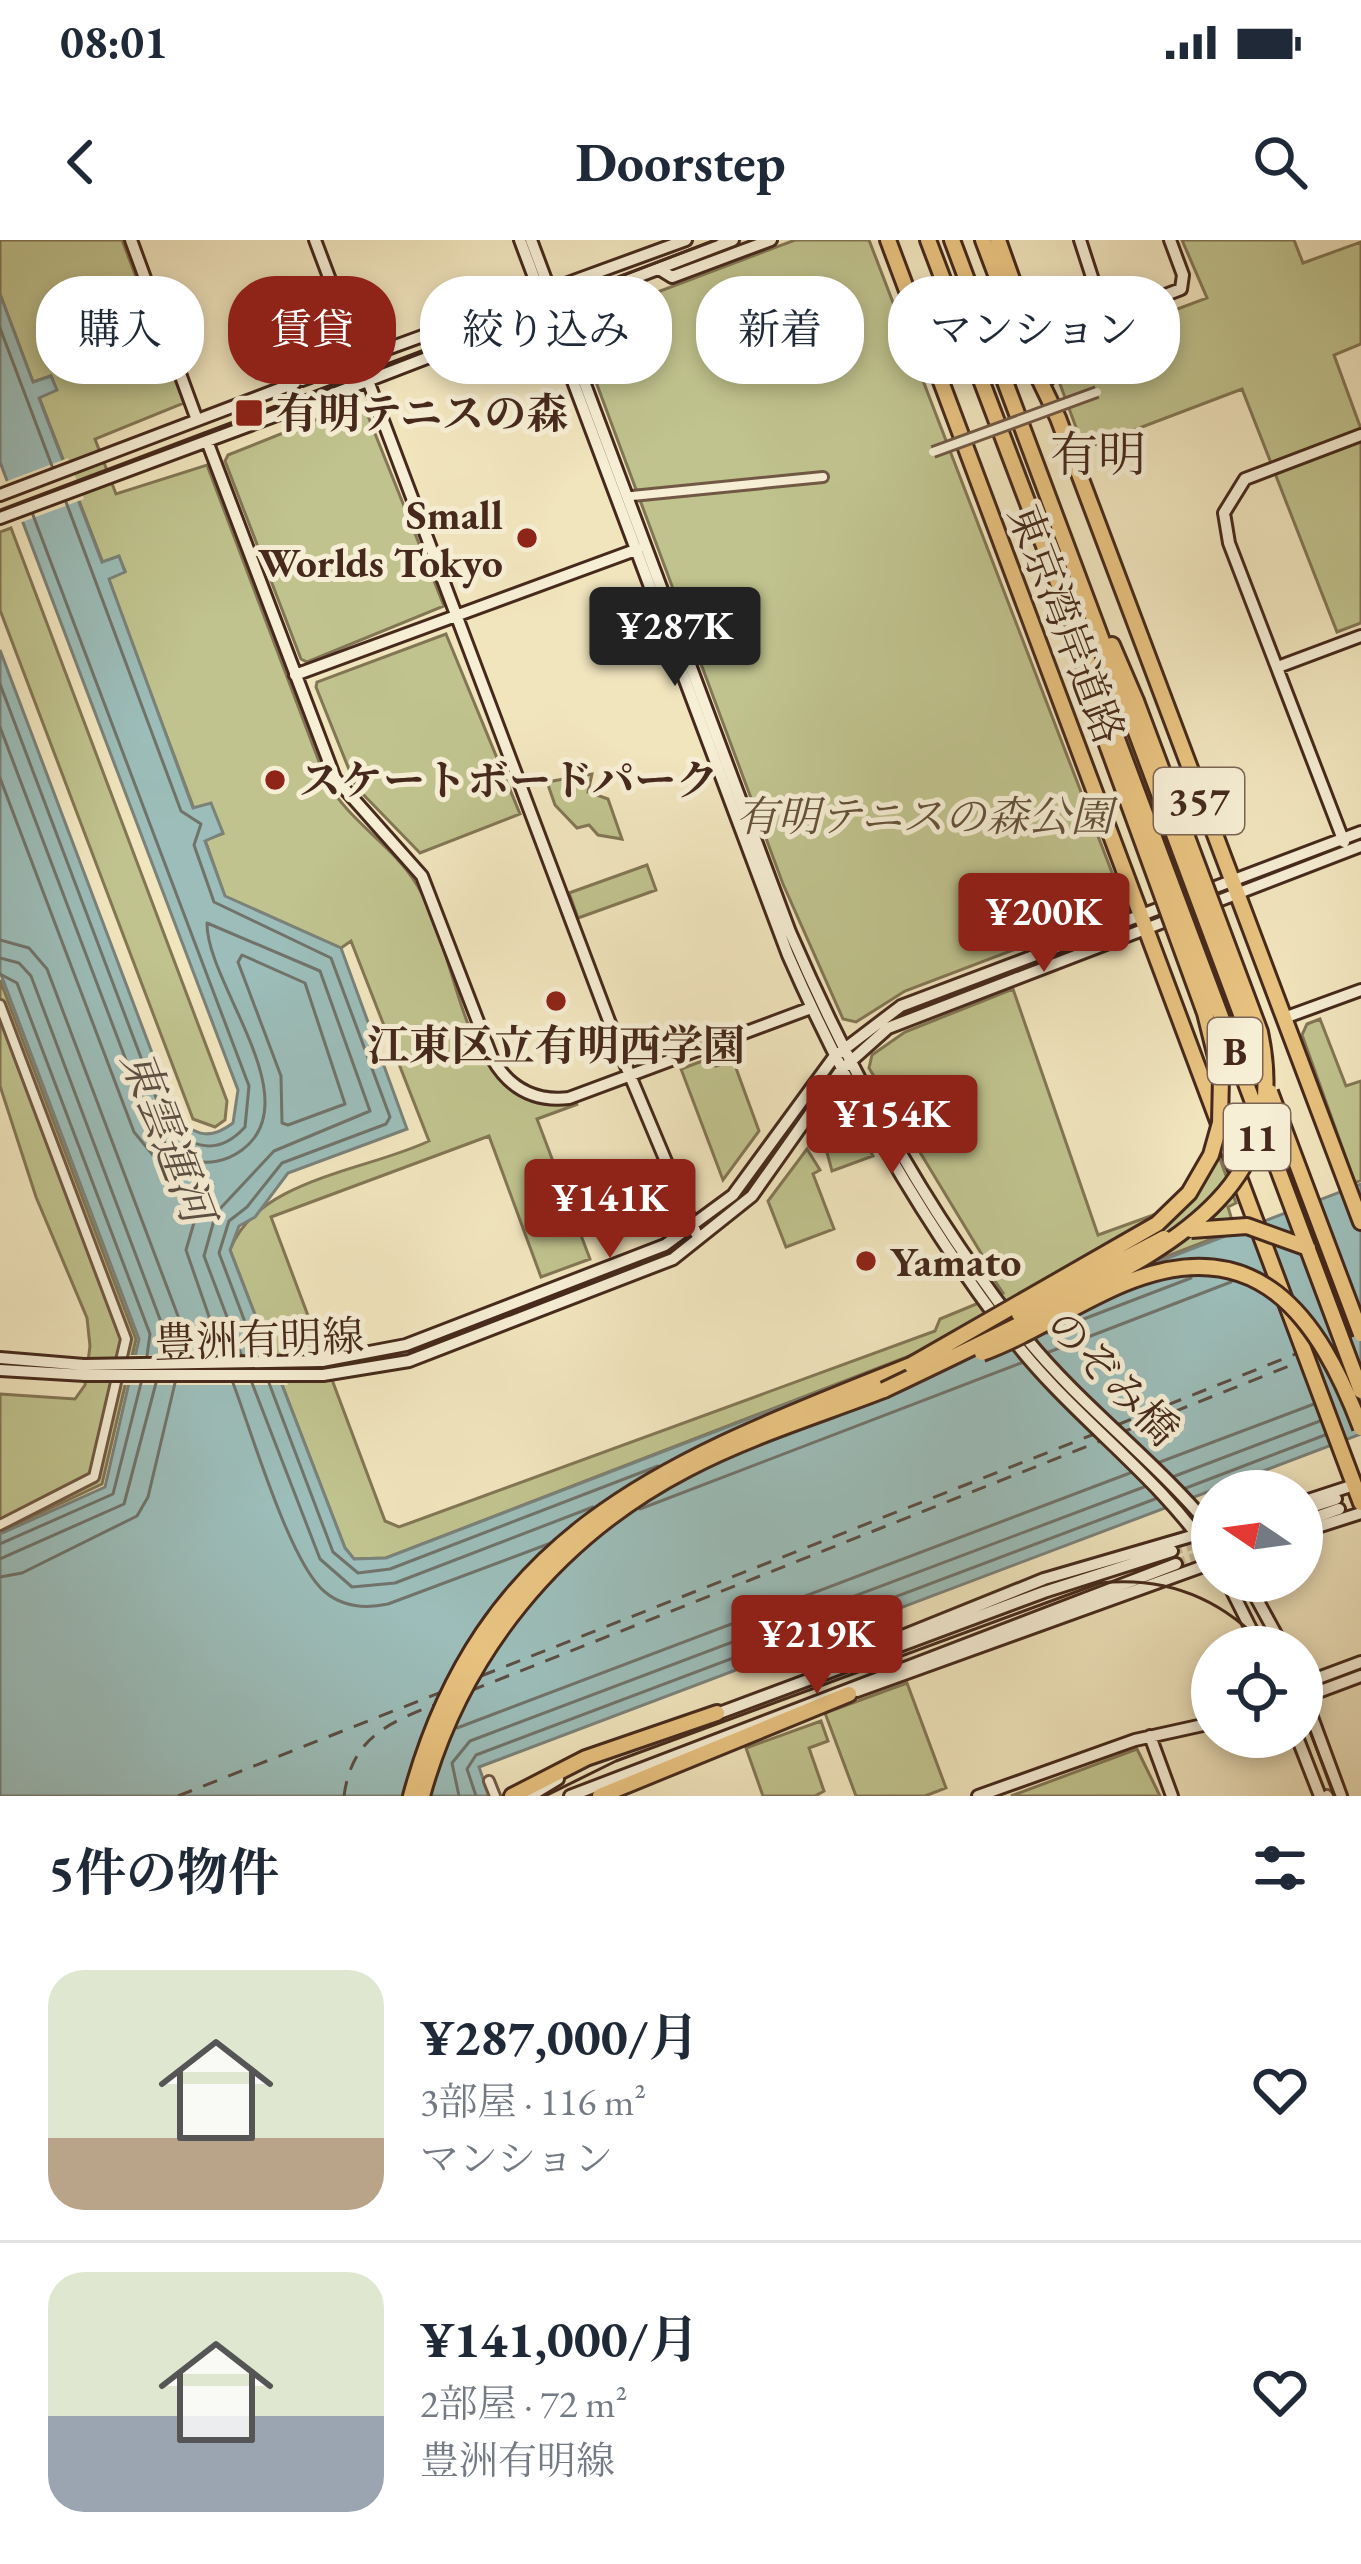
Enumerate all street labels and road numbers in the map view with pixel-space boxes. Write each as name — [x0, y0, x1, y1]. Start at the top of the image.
street label: 東京湾岸道路 — [996, 497, 1137, 752]
road number: 357 — [1154, 768, 1244, 834]
road number: B — [1208, 1018, 1262, 1084]
road number: 11 — [1224, 1104, 1290, 1170]
street label: のぞみ橋 — [1035, 1298, 1191, 1457]
street label: 豊洲有明線 — [153, 1308, 365, 1371]

